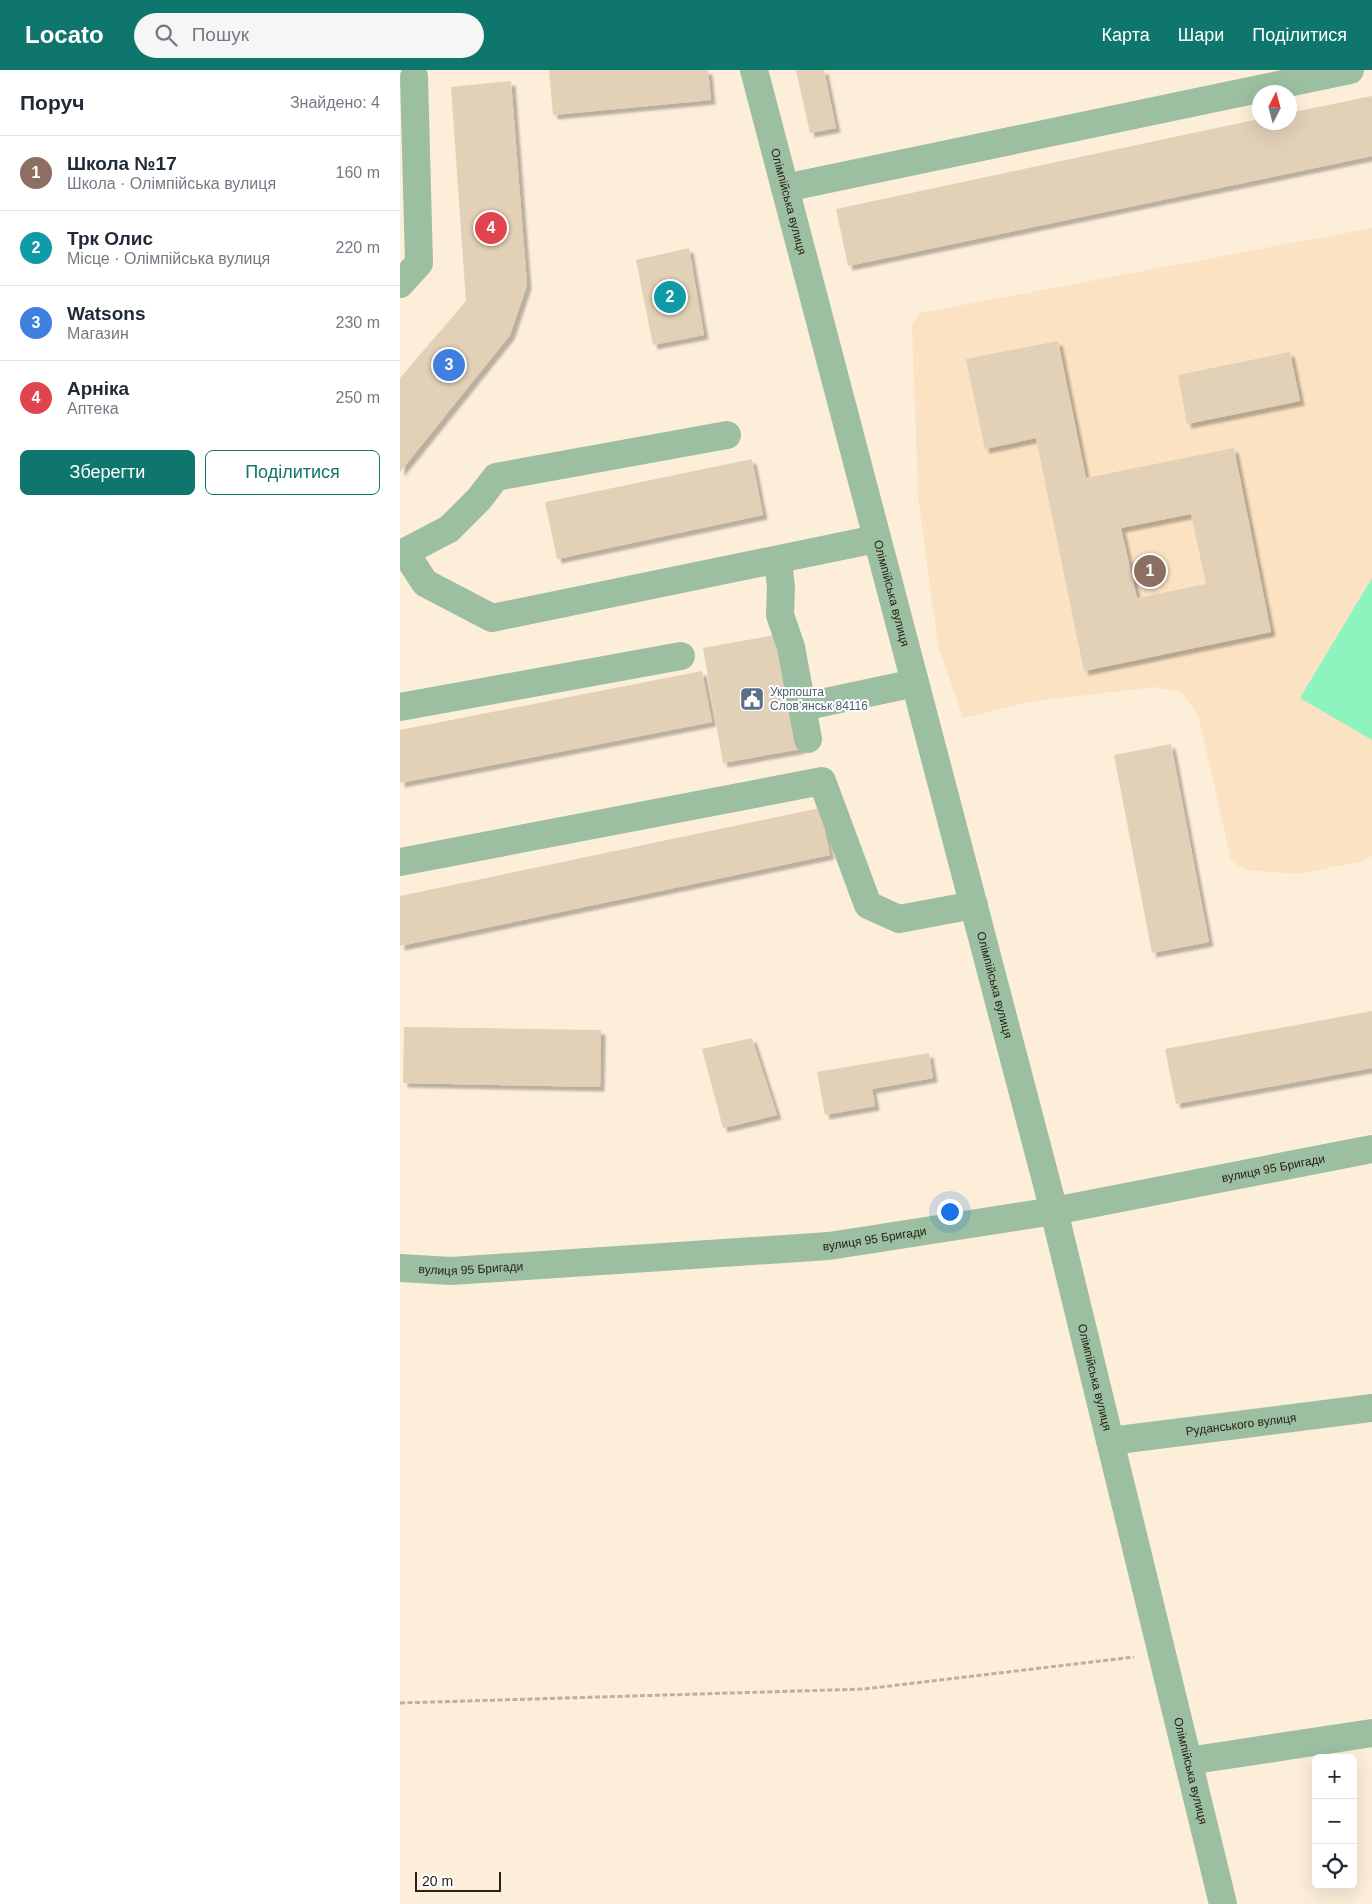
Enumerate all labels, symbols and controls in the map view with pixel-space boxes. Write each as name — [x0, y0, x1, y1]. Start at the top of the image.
search box — [134, 13, 484, 58]
text: Locato — [25, 21, 104, 48]
icon: search — [152, 21, 180, 49]
text: Пошук — [192, 24, 249, 45]
text: Карта — [1102, 25, 1150, 45]
text: Шари — [1178, 25, 1224, 45]
text: Поділитися — [1252, 25, 1347, 45]
north arrow — [1252, 85, 1297, 130]
text: Поруч — [20, 91, 84, 114]
text: Знайдено: 4 — [290, 94, 380, 111]
street label: Олімпійська вулиця — [768, 147, 809, 256]
text: Школа №17 — [67, 153, 177, 174]
text: 1 — [32, 164, 40, 181]
text: 160 m — [336, 164, 380, 181]
text: Школа · Олімпійська вулиця — [67, 175, 276, 192]
pin: 4 — [475, 209, 507, 247]
text: Трк Олис — [67, 228, 153, 249]
text: 2 — [32, 239, 40, 256]
text: 220 m — [336, 239, 380, 256]
text: Місце · Олімпійська вулиця — [67, 250, 270, 267]
pin: 2 — [654, 278, 686, 316]
text: Watsons — [67, 303, 145, 324]
text: 3 — [32, 314, 40, 331]
text: 230 m — [336, 314, 380, 331]
text: Магазин — [67, 325, 129, 342]
pin: 3 — [433, 346, 465, 384]
text: Арніка — [67, 378, 129, 399]
text: 4 — [32, 389, 40, 406]
text: 250 m — [336, 389, 380, 406]
text: Аптека — [67, 400, 119, 417]
button: Зберегти — [20, 450, 195, 495]
button: Поділитися — [205, 450, 380, 495]
street label: Олімпійська вулиця — [871, 538, 912, 648]
pin: 1 — [1134, 552, 1166, 590]
place label: Укрпошта Слов’янськ 84116 — [770, 685, 868, 713]
public building icon: Укрпошта Слов’янськ 84116 — [739, 686, 765, 712]
street label: Олімпійська вулиця — [974, 930, 1015, 1040]
street label: вулиця 95 Бригади — [1220, 1151, 1326, 1185]
your location — [937, 1199, 963, 1225]
street label: вулиця 95 Бригади — [822, 1224, 927, 1253]
street label: вулиця 95 Бригади — [418, 1259, 524, 1278]
street label: Олімпійська вулиця — [1075, 1322, 1114, 1432]
street label: Руданського вулиця — [1185, 1411, 1297, 1438]
street label: Олімпійська вулиця — [1171, 1716, 1210, 1826]
map controls — [1312, 1754, 1357, 1889]
button: + — [1312, 1754, 1357, 1799]
button: − — [1312, 1799, 1357, 1844]
button: locate — [1312, 1844, 1357, 1889]
scale bar — [415, 1869, 501, 1892]
text: 20 m — [422, 1873, 453, 1889]

